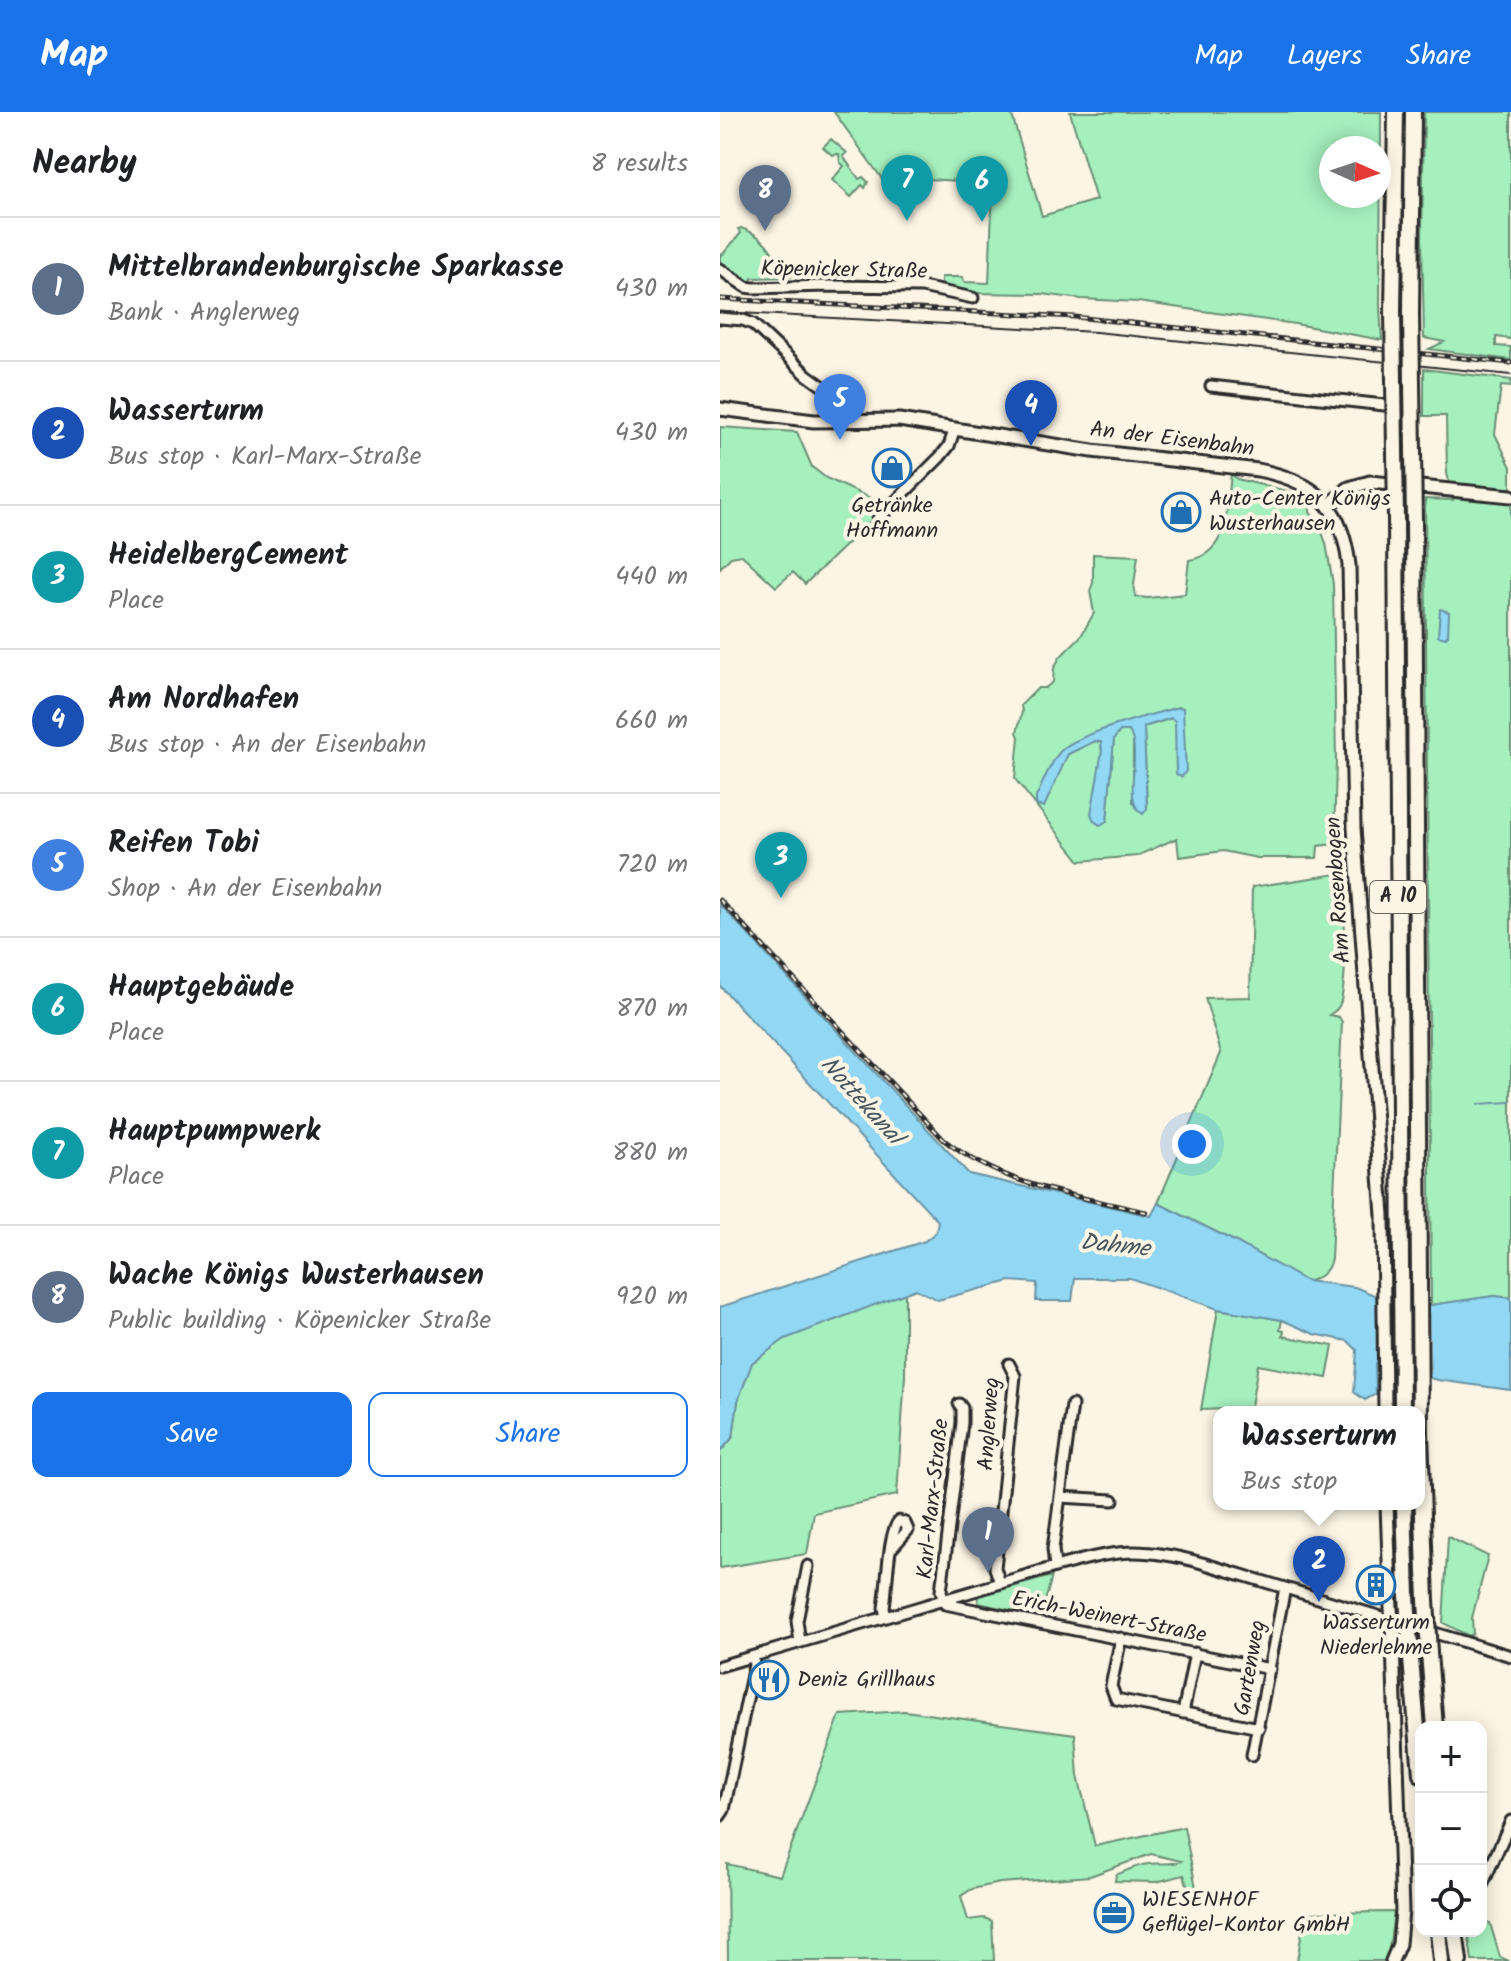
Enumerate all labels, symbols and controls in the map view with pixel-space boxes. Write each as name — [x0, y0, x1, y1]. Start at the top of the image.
text: Map — [40, 26, 109, 86]
text: Map — [1194, 34, 1243, 79]
text: Layers — [1287, 34, 1362, 79]
text: Share — [1406, 34, 1471, 79]
north arrow — [1319, 136, 1391, 208]
text: Nearby — [32, 137, 137, 191]
text: 8 results — [591, 143, 688, 185]
pin: 7 — [881, 155, 933, 221]
pin: 6 — [956, 156, 1008, 222]
pin: 8 — [739, 165, 791, 231]
text: Mittelbrandenburgische Sparkasse — [108, 244, 563, 292]
street label: Köpenicker Straße — [760, 252, 928, 290]
text: 1 — [54, 268, 62, 310]
text: 430 m — [615, 268, 688, 310]
text: Bank · Anglerweg — [108, 292, 300, 334]
pin: 5 — [814, 374, 866, 440]
pin: 4 — [1005, 380, 1057, 446]
text: Wasserturm — [108, 388, 264, 436]
text: 2 — [50, 412, 66, 454]
text: 430 m — [615, 412, 688, 454]
street label: An der Eisenbahn — [1088, 413, 1256, 467]
text: Bus stop · Karl-Marx-Straße — [108, 436, 421, 478]
shop icon: Getränke Hoffmann — [871, 447, 913, 489]
place label: Auto-Center Königs Wusterhausen — [1209, 482, 1391, 542]
place label: Getränke Hoffmann — [846, 489, 938, 549]
shop icon: Auto-Center Königs Wusterhausen — [1160, 491, 1202, 533]
text: HeidelbergCement — [108, 532, 348, 580]
text: 3 — [51, 556, 65, 598]
text: 440 m — [615, 556, 688, 598]
text: Place — [108, 580, 164, 622]
text: Am Nordhafen — [108, 676, 299, 724]
text: 4 — [51, 700, 65, 742]
text: 660 m — [615, 700, 688, 742]
text: Bus stop · An der Eisenbahn — [108, 724, 426, 766]
street label: Am Rosenbogen — [1316, 815, 1362, 965]
text: Reifen Tobi — [108, 820, 259, 868]
pin: 3 — [755, 832, 807, 898]
text: 5 — [51, 844, 65, 886]
text: 720 m — [617, 844, 688, 886]
text: Shop · An der Eisenbahn — [108, 868, 382, 910]
road number: A 10 — [1370, 881, 1426, 913]
text: Hauptgebäude — [108, 964, 294, 1012]
text: 6 — [51, 988, 65, 1030]
text: 870 m — [616, 988, 688, 1030]
text: Place — [108, 1012, 164, 1054]
water label: Nottekanal — [810, 1047, 915, 1158]
text: Hauptpumpwerk — [108, 1108, 320, 1156]
your location — [1172, 1124, 1212, 1164]
text: 7 — [52, 1132, 64, 1174]
text: 880 m — [613, 1132, 688, 1174]
text: Place — [108, 1156, 164, 1198]
water label: Dahme — [1078, 1223, 1154, 1269]
text: Wache Königs Wusterhausen — [108, 1252, 484, 1300]
text: 8 — [50, 1276, 66, 1318]
text: 920 m — [616, 1276, 688, 1318]
text: Public building · Köpenicker Straße — [108, 1300, 491, 1342]
street label: Anglerweg — [969, 1376, 1011, 1472]
button: Save — [32, 1392, 352, 1477]
button: Share — [368, 1392, 688, 1477]
popup — [1213, 1406, 1425, 1510]
text: Wasserturm — [1241, 1413, 1397, 1461]
street label: Karl-Marx-Straße — [908, 1417, 960, 1581]
text: Bus stop — [1241, 1461, 1337, 1503]
pin: 1 — [962, 1507, 1014, 1573]
pin: 2 — [1293, 1536, 1345, 1602]
building icon: Wasserturm Niederlehme — [1355, 1564, 1397, 1606]
street label: Erich-Weinert-Straße — [1009, 1582, 1209, 1654]
place label: Wasserturm Niederlehme — [1320, 1606, 1432, 1666]
street label: Gartenweg — [1225, 1618, 1277, 1718]
restaurant icon: Deniz Grillhaus — [748, 1659, 790, 1701]
place label: Deniz Grillhaus — [797, 1663, 936, 1698]
map controls — [1415, 1721, 1487, 1937]
button: + — [1415, 1721, 1487, 1793]
button: − — [1415, 1793, 1487, 1865]
button: locate — [1415, 1865, 1487, 1937]
place label: WIESENHOF Geflügel-Kontor GmbH — [1142, 1883, 1350, 1943]
office icon: WIESENHOF Geflügel-Kontor GmbH — [1093, 1892, 1135, 1934]

